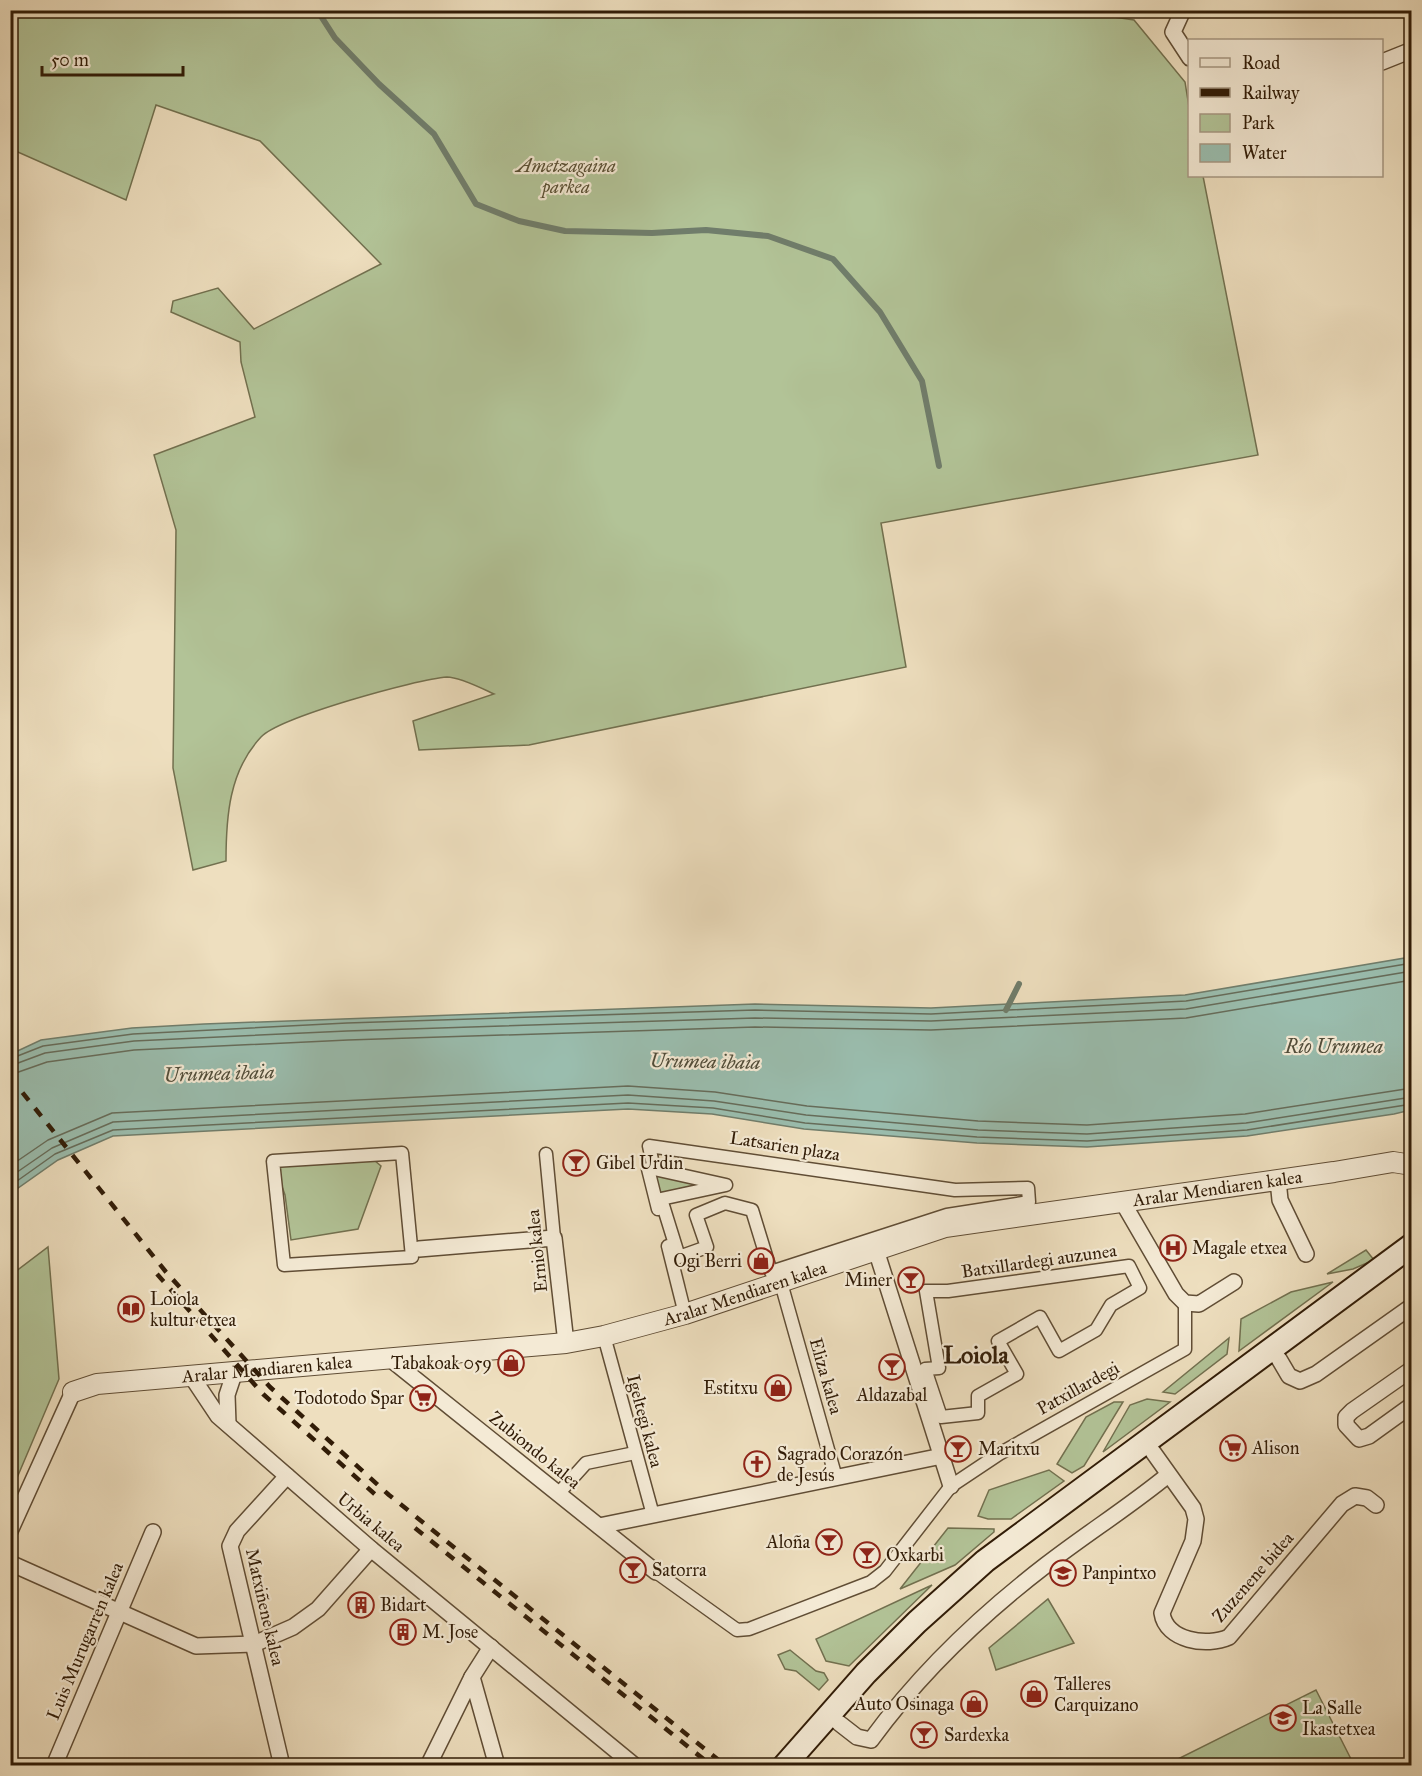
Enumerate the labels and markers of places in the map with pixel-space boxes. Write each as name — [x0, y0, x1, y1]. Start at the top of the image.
bar icon: Gibel Urdin — [561, 1148, 591, 1178]
place label: Gibel Urdin — [596, 1152, 683, 1174]
hospital icon: Magale etxea — [1158, 1233, 1188, 1263]
place label: Magale etxea — [1192, 1237, 1288, 1260]
shop icon: Ogi Berri — [746, 1246, 776, 1276]
place label: Ogi Berri — [673, 1250, 742, 1273]
bar icon: Miner — [896, 1265, 926, 1295]
place label: Miner — [845, 1269, 892, 1291]
place label: Loiola kultur etxea — [150, 1288, 237, 1331]
library icon: Loiola kultur etxea — [116, 1294, 146, 1324]
shop icon: Tabakoak 059 — [496, 1348, 526, 1378]
place label: Tabakoak 059 — [391, 1352, 492, 1374]
bar icon: Aldazabal — [877, 1352, 907, 1382]
shop icon: Estitxu — [763, 1373, 793, 1403]
place label: Estitxu — [703, 1377, 758, 1399]
supermarket icon: Todotodo Spar — [408, 1383, 438, 1413]
place label: Aldazabal — [856, 1384, 927, 1406]
place label: Todotodo Spar — [294, 1387, 404, 1409]
supermarket icon: Alison — [1218, 1433, 1248, 1463]
bar icon: Maritxu — [943, 1434, 973, 1464]
place label: Alison — [1251, 1437, 1300, 1459]
place label: Maritxu — [978, 1438, 1040, 1460]
place label: Sagrado Corazón de Jesús — [777, 1443, 903, 1487]
church icon: Sagrado Corazón de Jesús — [742, 1449, 772, 1479]
bar icon: Aloña — [814, 1527, 844, 1557]
place label: Aloña — [766, 1531, 810, 1553]
bar icon: Oxkarbi — [852, 1540, 882, 1570]
place label: Oxkarbi — [886, 1544, 944, 1566]
bar icon: Satorra — [618, 1555, 648, 1585]
school or university icon: Panpintxo — [1048, 1558, 1078, 1588]
place label: Satorra — [652, 1559, 707, 1581]
place label: Panpintxo — [1082, 1562, 1156, 1584]
building icon: Bidart — [346, 1590, 376, 1620]
place label: Bidart — [380, 1594, 427, 1616]
building icon: M. Jose — [388, 1617, 418, 1647]
place label: M. Jose — [422, 1621, 478, 1644]
place label: Talleres Carquizano — [1054, 1673, 1139, 1717]
shop icon: Talleres Carquizano — [1019, 1679, 1049, 1709]
shop icon: Auto Osinaga — [959, 1689, 989, 1719]
place label: Auto Osinaga — [853, 1693, 954, 1716]
place label: La Salle Ikastetxea — [1302, 1697, 1376, 1740]
school or university icon: La Salle Ikastetxea — [1268, 1703, 1298, 1733]
bar icon: Sardexka — [909, 1720, 939, 1750]
place label: Sardexka — [944, 1724, 1009, 1746]

